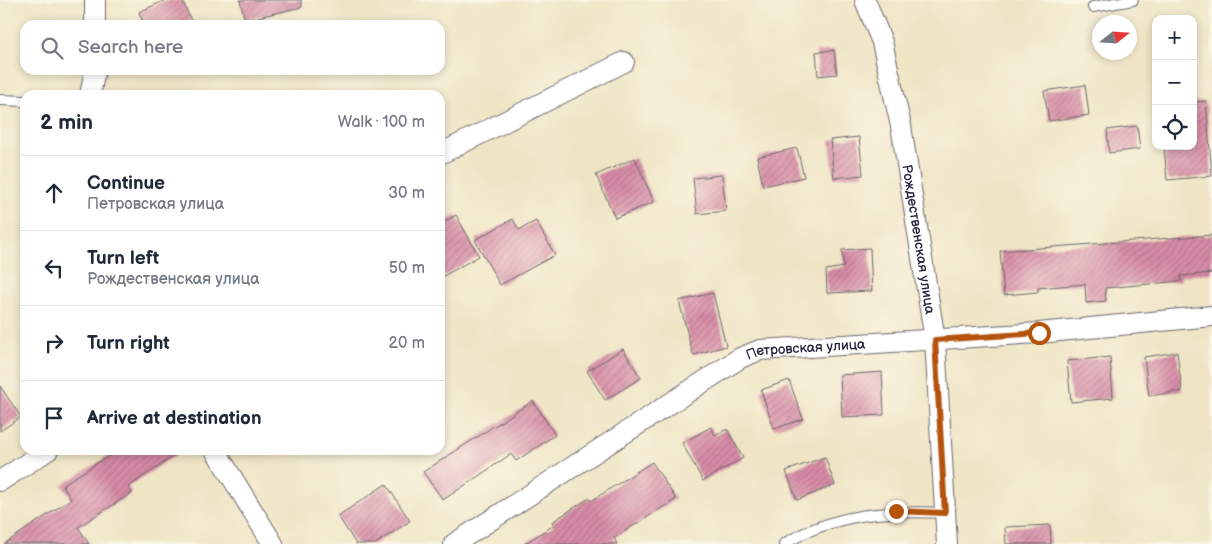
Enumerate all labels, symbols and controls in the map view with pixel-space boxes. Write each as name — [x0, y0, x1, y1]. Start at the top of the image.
north arrow — [1092, 15, 1137, 60]
map controls — [1152, 15, 1197, 150]
button: + — [1152, 15, 1197, 60]
search box — [20, 20, 445, 75]
icon: search — [38, 34, 66, 62]
text: Search here — [78, 36, 183, 59]
button: − — [1152, 60, 1197, 105]
button: locate — [1152, 105, 1197, 150]
text: 2 min — [40, 110, 93, 135]
text: Walk · 100 m — [338, 113, 425, 132]
street label: Рождественская улица — [899, 163, 939, 316]
text: Continue — [87, 172, 165, 195]
icon: ahead — [40, 179, 68, 207]
text: 30 m — [388, 184, 425, 203]
text: Петровская улица — [87, 195, 224, 214]
text: Turn left — [87, 247, 159, 270]
icon: left — [40, 254, 68, 282]
text: 50 m — [389, 259, 425, 278]
text: Рождественская улица — [87, 270, 260, 289]
route start — [1028, 322, 1051, 345]
icon: right — [40, 329, 68, 357]
text: Turn right — [87, 332, 170, 355]
text: 20 m — [389, 334, 425, 353]
street label: Петровская улица — [743, 335, 866, 363]
icon: arrive — [40, 404, 68, 432]
text: Arrive at destination — [87, 407, 262, 430]
route end — [885, 500, 908, 523]

